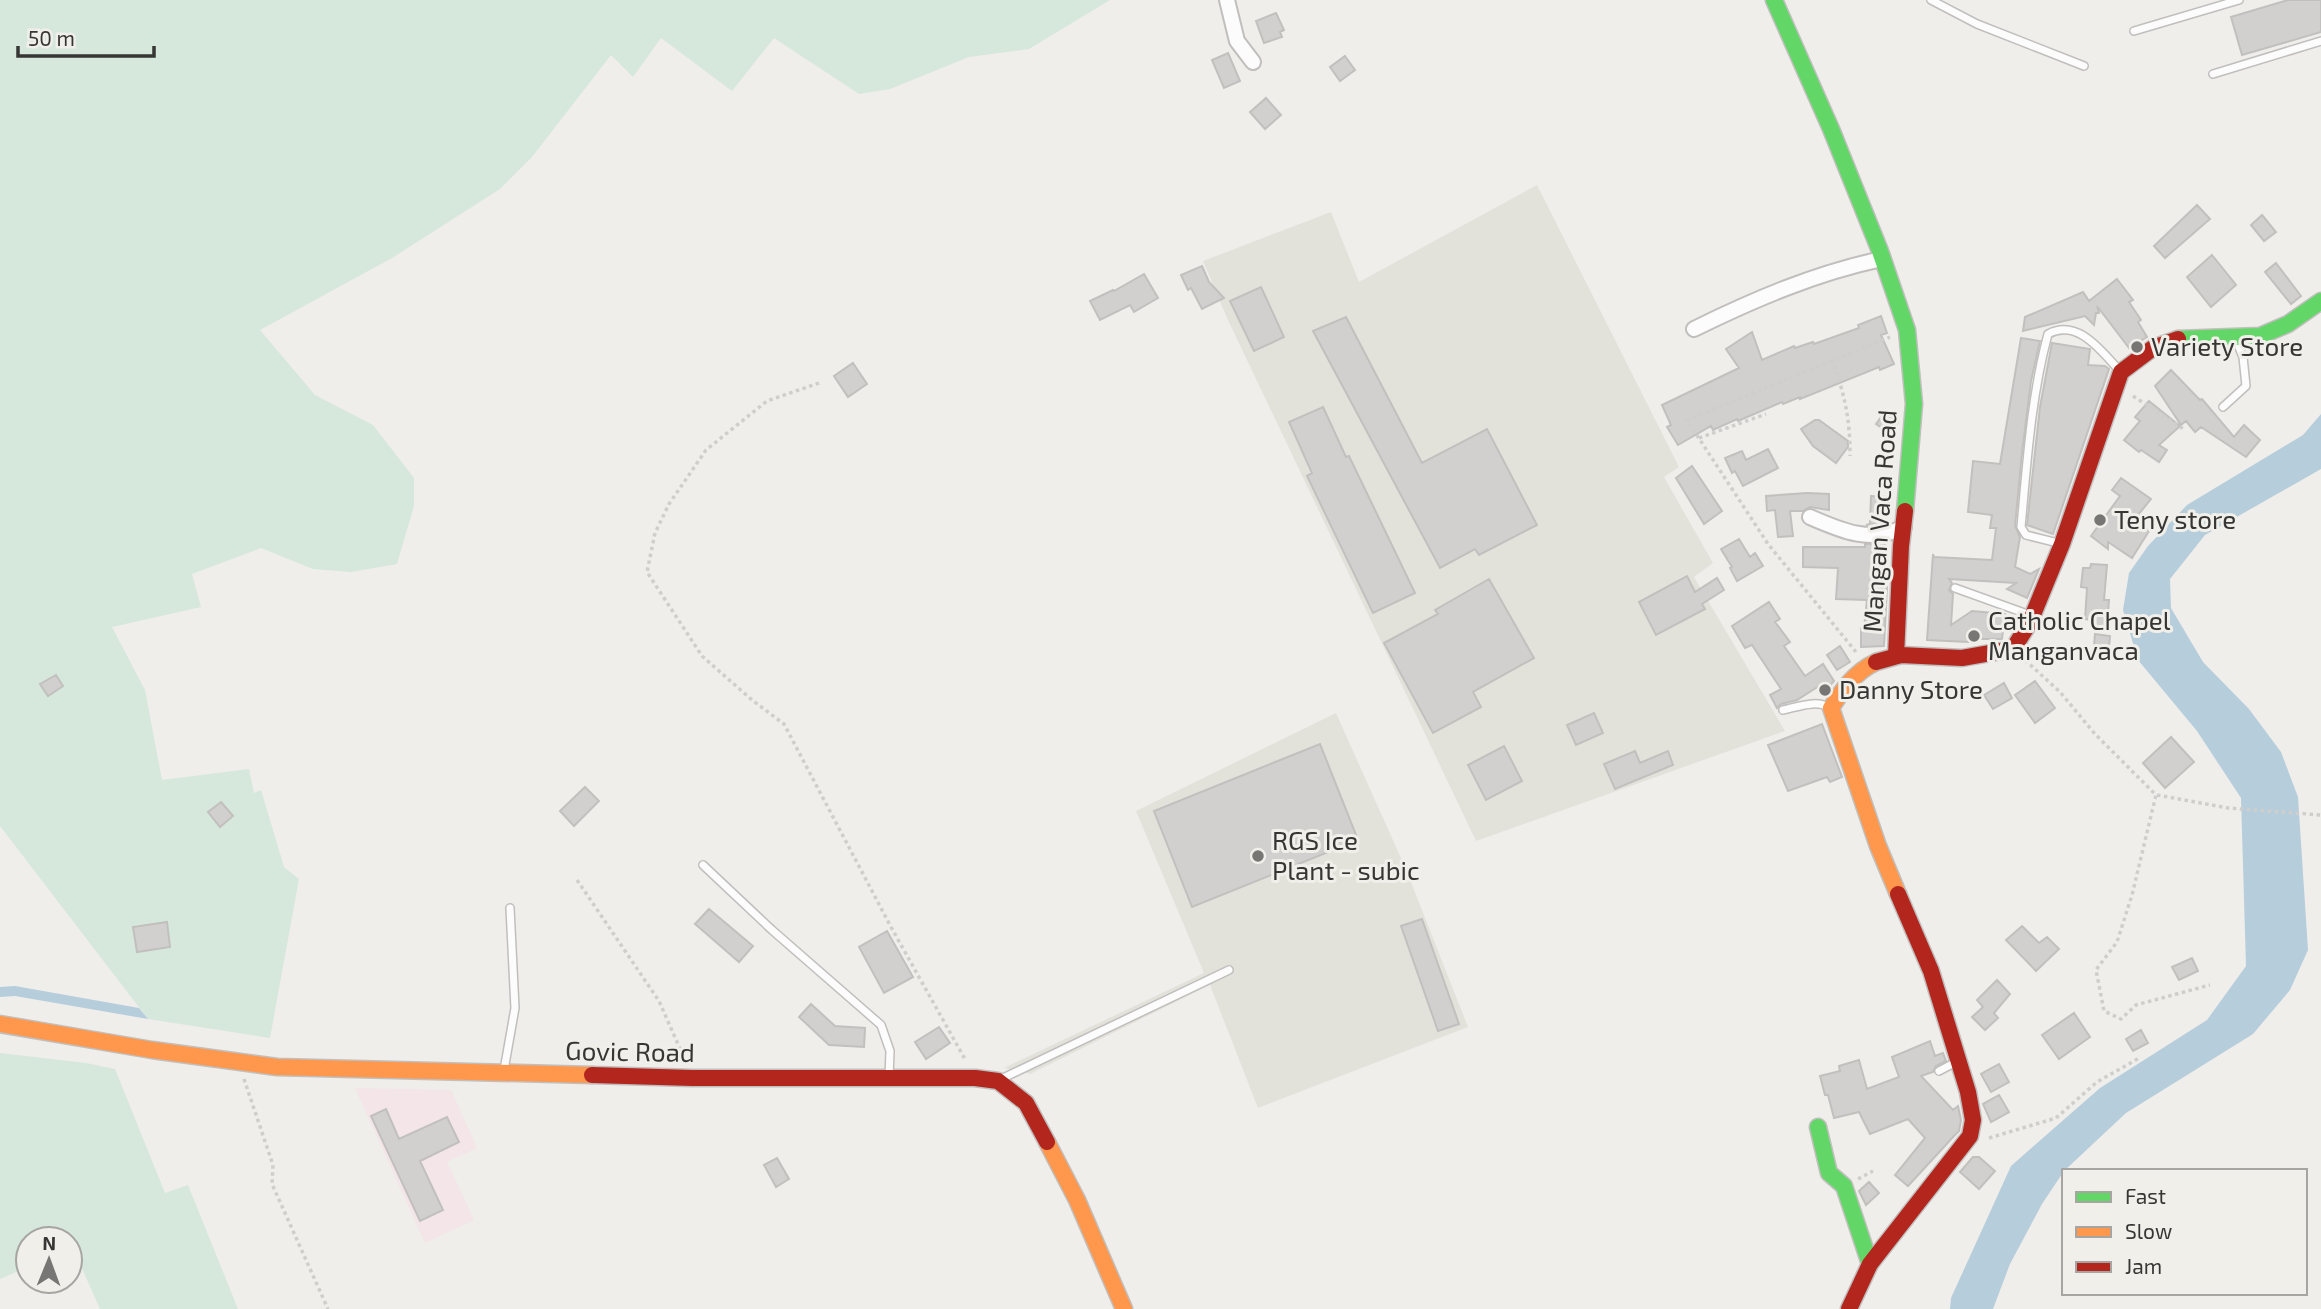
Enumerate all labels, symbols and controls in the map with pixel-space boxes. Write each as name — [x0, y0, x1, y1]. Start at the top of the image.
scale bar — [18, 14, 154, 58]
text: 50 m — [28, 25, 75, 50]
place label: Variety Store — [2151, 330, 2303, 361]
marker: Variety Store — [2129, 339, 2145, 355]
street label: Mangan Vaca Road — [1855, 409, 1902, 633]
place label: Teny store — [2114, 503, 2236, 534]
marker: Teny store — [2092, 512, 2108, 528]
place label: Catholic Chapel Manganvaca — [1988, 604, 2171, 665]
marker: Catholic Chapel Manganvaca — [1966, 628, 1982, 644]
place label: Danny Store — [1839, 673, 1983, 704]
marker: Danny Store — [1817, 682, 1833, 698]
place label: RGS Ice Plant - subic — [1272, 824, 1420, 885]
marker: RGS Ice Plant - subic — [1250, 848, 1266, 864]
street label: Govic Road — [565, 1034, 695, 1067]
legend — [2062, 1169, 2307, 1295]
text: Fast — [2125, 1183, 2166, 1208]
text: Slow — [2125, 1218, 2172, 1243]
north arrow — [14, 1225, 84, 1295]
text: N — [42, 1231, 56, 1254]
text: Jam — [2125, 1253, 2162, 1278]

